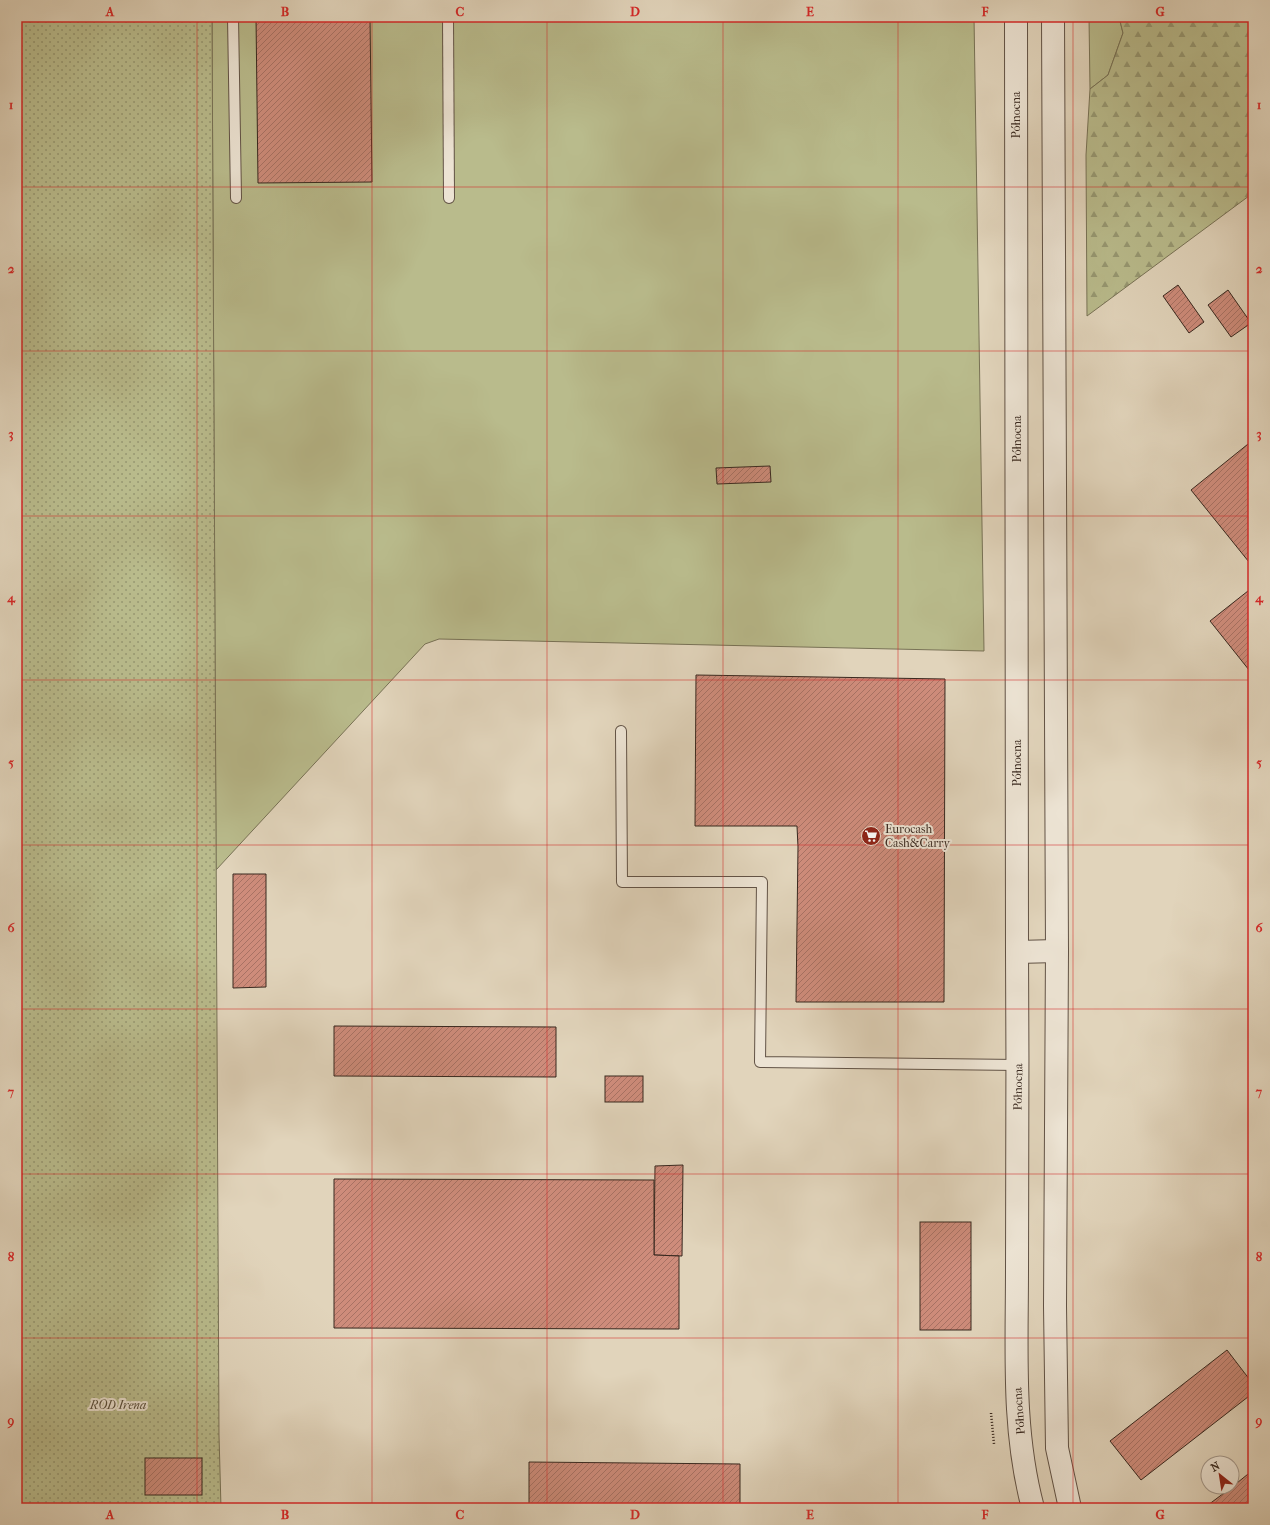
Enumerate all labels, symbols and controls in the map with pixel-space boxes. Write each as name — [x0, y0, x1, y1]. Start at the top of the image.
text: A — [105, 4, 115, 19]
text: B — [281, 4, 290, 19]
text: C — [456, 4, 465, 19]
text: D — [630, 4, 640, 19]
text: E — [806, 4, 814, 19]
text: F — [981, 4, 989, 19]
text: G — [1155, 4, 1165, 19]
street label: Północna — [1009, 91, 1023, 139]
text: 1 — [9, 97, 14, 112]
text: 1 — [1257, 97, 1262, 112]
text: 2 — [8, 261, 15, 276]
text: 2 — [1256, 261, 1263, 276]
street label: Północna — [1010, 415, 1024, 463]
text: 3 — [8, 426, 14, 442]
text: 3 — [1256, 426, 1262, 442]
text: 4 — [6, 590, 16, 606]
text: 4 — [1254, 590, 1264, 606]
street label: Północna — [1010, 739, 1024, 787]
text: 5 — [8, 755, 14, 770]
text: 5 — [1256, 755, 1262, 770]
place label: Eurocash Cash&Carry — [885, 822, 950, 850]
supermarket icon: Eurocash Cash&Carry — [860, 825, 882, 847]
text: 6 — [7, 920, 15, 935]
text: 6 — [1255, 920, 1263, 935]
street label: Północna — [1011, 1063, 1025, 1111]
text: 7 — [7, 1084, 15, 1099]
text: 7 — [1255, 1084, 1263, 1099]
text: 8 — [8, 1249, 15, 1264]
text: 8 — [1256, 1249, 1263, 1264]
street label: Północna — [1010, 1387, 1028, 1435]
park label: ROD Irena — [89, 1398, 146, 1412]
text: 9 — [7, 1413, 15, 1429]
text: 9 — [1255, 1413, 1263, 1429]
north arrow — [1200, 1455, 1240, 1495]
text: N — [1208, 1459, 1223, 1474]
text: A — [105, 1507, 115, 1522]
text: B — [281, 1507, 290, 1522]
text: C — [456, 1507, 465, 1522]
text: D — [630, 1507, 640, 1522]
text: E — [806, 1507, 814, 1522]
text: F — [981, 1507, 989, 1522]
text: G — [1155, 1507, 1165, 1522]

